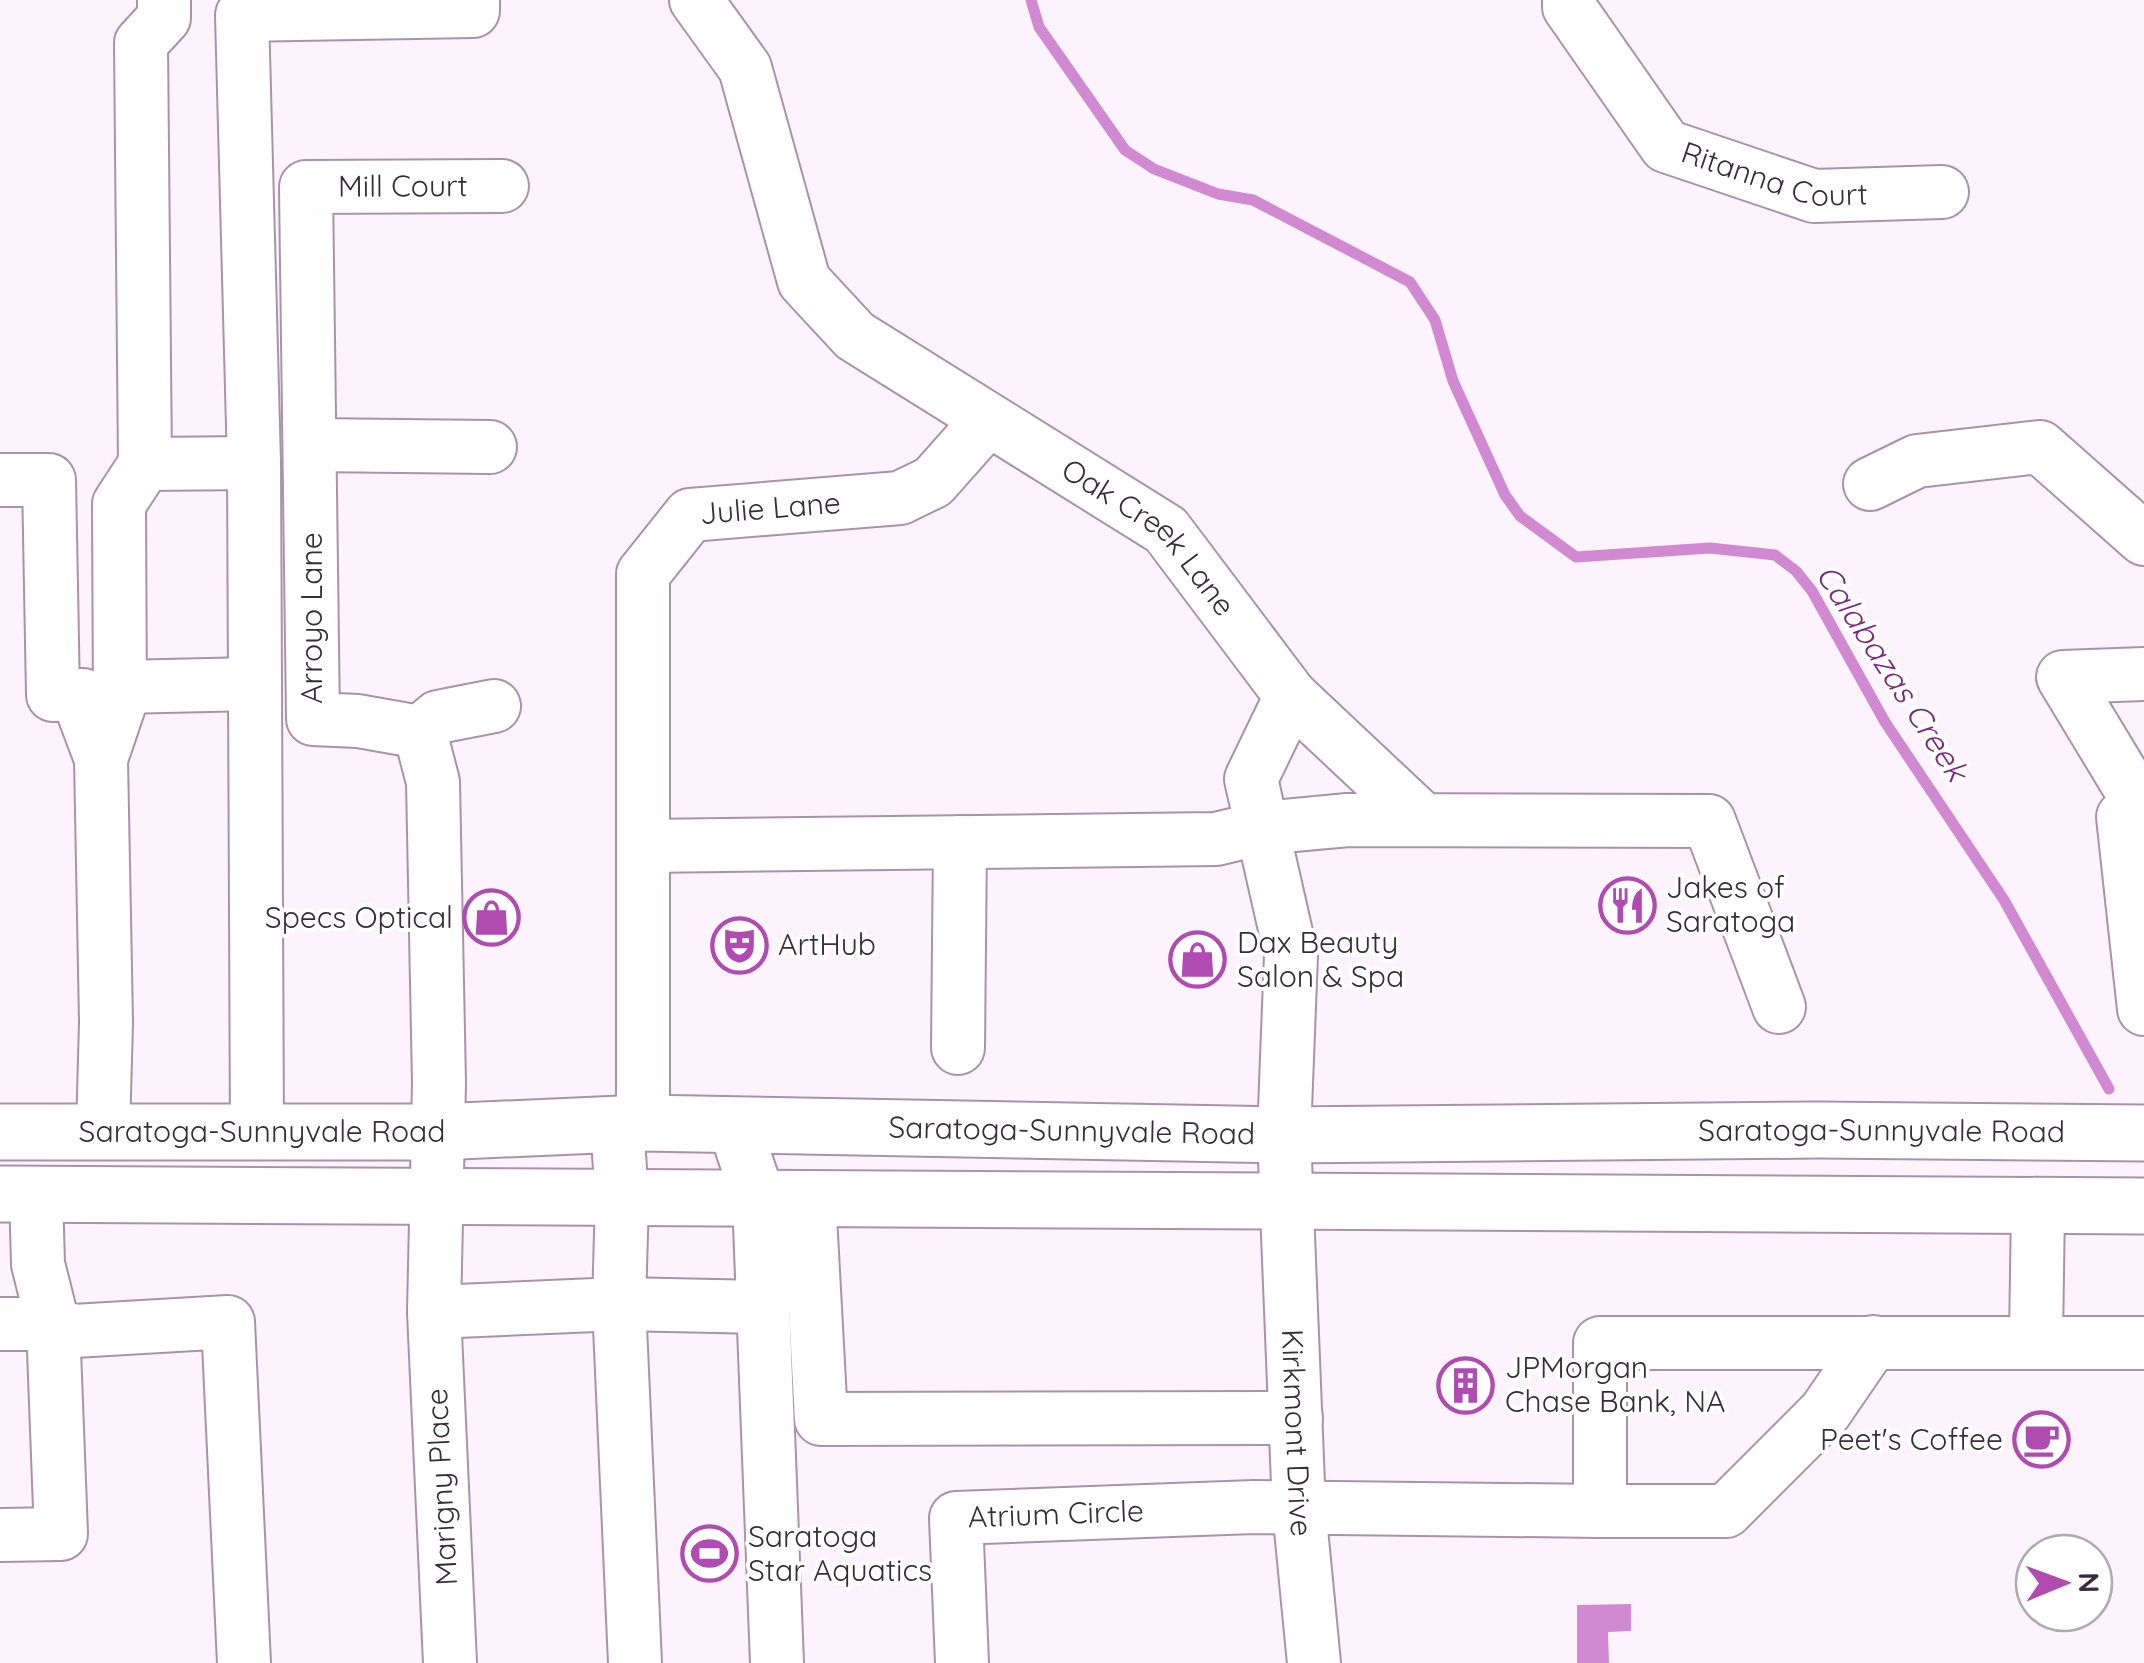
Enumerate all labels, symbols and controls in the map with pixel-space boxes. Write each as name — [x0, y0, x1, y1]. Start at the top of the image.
street label: Ritanna Court — [1677, 133, 1868, 214]
street label: Mill Court — [338, 166, 468, 205]
street label: Oak Creek Lane — [1055, 450, 1244, 623]
street label: Julie Lane — [698, 483, 842, 532]
street label: Arroyo Lane — [292, 532, 330, 704]
water label: Calabazas Creek — [1808, 557, 1979, 791]
place label: Jakes of Saratoga — [1666, 868, 1795, 940]
restaurant icon: Jakes of Saratoga — [1597, 875, 1657, 935]
shop icon: Specs Optical — [462, 888, 522, 948]
place label: Specs Optical — [265, 898, 453, 936]
theatre icon: ArtHub — [709, 915, 769, 975]
place label: Dax Beauty Salon & Spa — [1237, 923, 1404, 995]
place label: ArtHub — [778, 925, 876, 963]
shop icon: Dax Beauty Salon & Spa — [1168, 930, 1228, 990]
street label: Saratoga-Sunnyvale Road — [888, 1108, 1255, 1152]
street label: Saratoga-Sunnyvale Road — [1698, 1110, 2065, 1150]
street label: Saratoga-Sunnyvale Road — [79, 1112, 445, 1150]
street label: Kirkmont Drive — [1274, 1328, 1322, 1538]
place label: JPMorgan Chase Bank, NA — [1505, 1348, 1725, 1420]
building icon: JPMorgan Chase Bank, NA — [1436, 1355, 1496, 1415]
street label: Marigny Place — [417, 1387, 465, 1587]
cafe icon: Peet's Coffee — [2012, 1410, 2072, 1470]
place label: Peet's Coffee — [1820, 1420, 2003, 1458]
street label: Atrium Circle — [967, 1491, 1144, 1536]
place label: Saratoga Star Aquatics — [748, 1517, 932, 1589]
sports icon: Saratoga Star Aquatics — [679, 1524, 739, 1584]
north arrow — [2014, 1533, 2114, 1633]
text: N — [2072, 1572, 2107, 1593]

